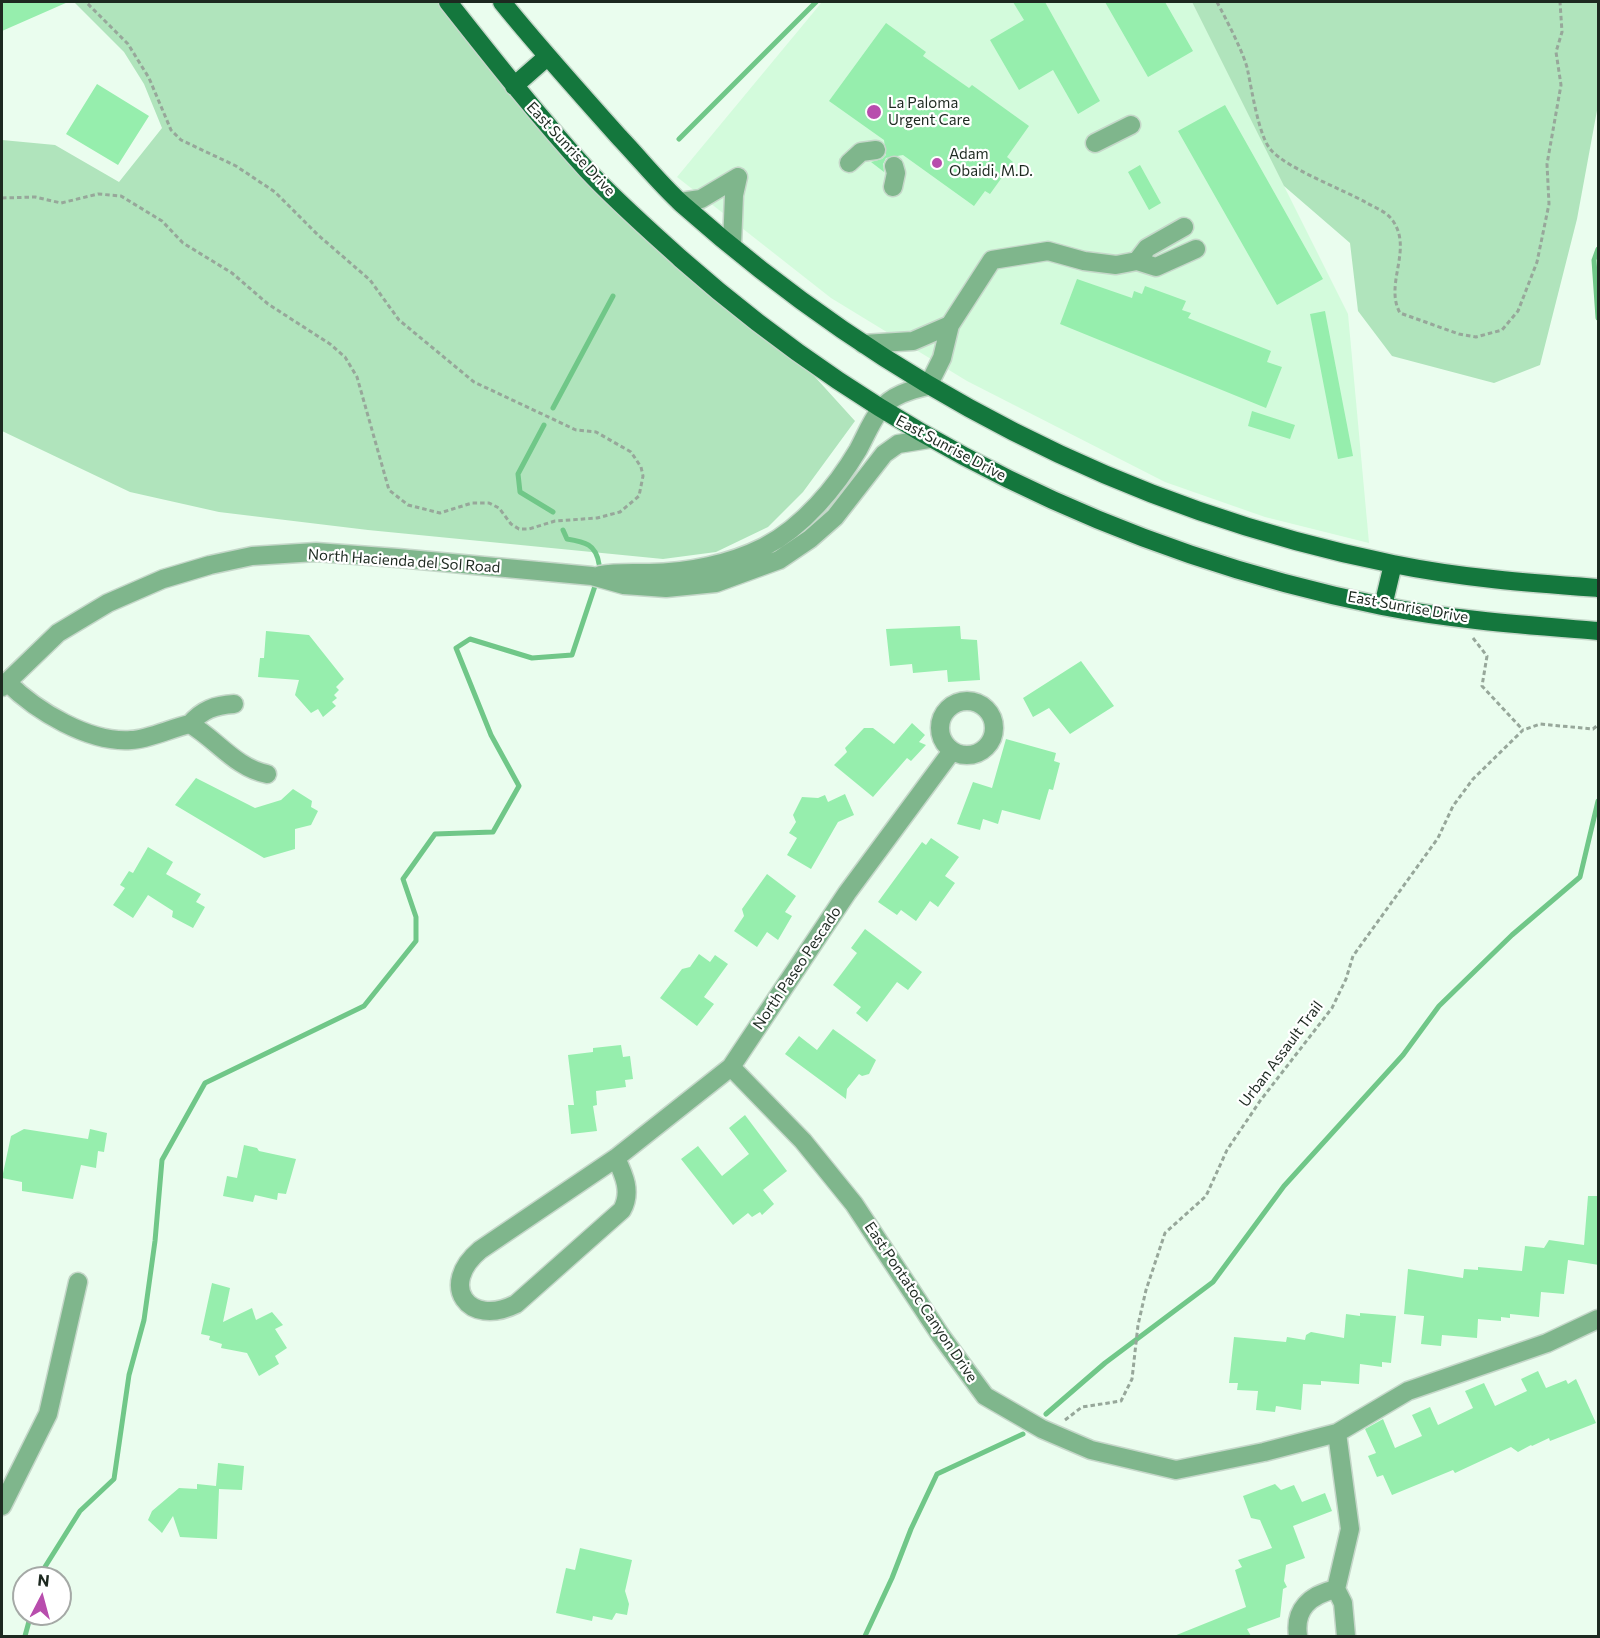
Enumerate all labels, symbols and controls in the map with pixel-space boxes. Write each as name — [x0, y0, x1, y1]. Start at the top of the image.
place label: La Paloma Urgent Care — [888, 94, 970, 129]
street label: East Sunrise Drive — [523, 98, 619, 200]
marker: La Paloma Urgent Care — [865, 103, 883, 121]
place label: Adam Obaidi, M.D. — [949, 145, 1033, 180]
marker: Adam Obaidi, M.D. — [930, 156, 944, 170]
street label: East Sunrise Drive — [893, 411, 1009, 485]
street label: North Hacienda del Sol Road — [307, 545, 501, 577]
street label: East Sunrise Drive — [1346, 588, 1470, 626]
street label: North Paseo Pescado — [749, 903, 845, 1033]
street label: Urban Assault Trail — [1235, 998, 1327, 1110]
street label: East Pontatoc Canyon Drive — [861, 1219, 981, 1385]
north arrow — [12, 1566, 72, 1626]
text: N — [37, 1570, 51, 1590]

